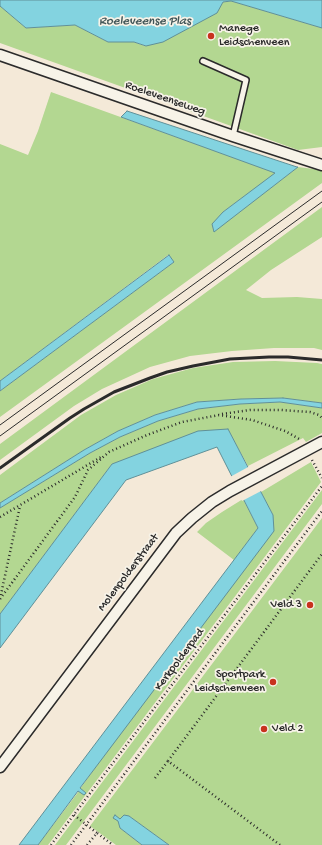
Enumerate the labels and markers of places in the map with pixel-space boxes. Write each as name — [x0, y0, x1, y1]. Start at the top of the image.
place label: Manege Leidschenveen — [219, 22, 289, 50]
marker: Manege Leidschenveen — [206, 31, 216, 41]
place label: Veld 3 — [270, 598, 302, 612]
marker: Veld 3 — [305, 600, 315, 610]
place label: Sportpark Leidschenveen — [195, 668, 265, 696]
marker: Sportpark Leidschenveen — [268, 677, 278, 687]
place label: Veld 2 — [272, 722, 303, 736]
marker: Veld 2 — [259, 724, 269, 734]

